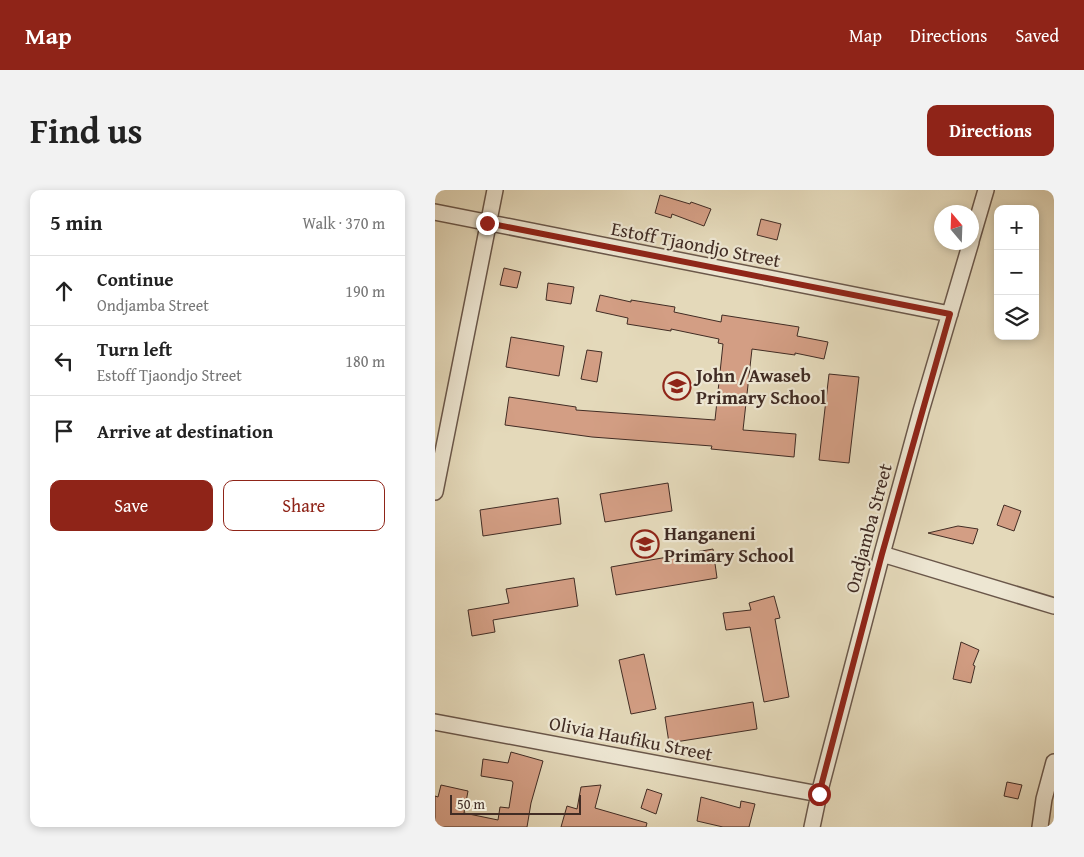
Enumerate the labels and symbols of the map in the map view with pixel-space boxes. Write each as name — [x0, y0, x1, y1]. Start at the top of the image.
north arrow — [934, 205, 979, 250]
route end — [476, 212, 499, 235]
street label: Estoff Tjaondjo Street — [609, 214, 783, 274]
place label: John /Awaseb Primary School — [693, 361, 826, 411]
school or university icon: John /Awaseb Primary School — [662, 371, 692, 401]
street label: Ondjamba Street — [837, 460, 899, 596]
place label: Hanganeni Primary School — [664, 519, 794, 569]
school or university icon: Hanganeni Primary School — [630, 529, 660, 559]
street label: Olivia Haufiku Street — [547, 708, 715, 768]
route start — [808, 783, 831, 806]
scale bar — [450, 792, 581, 815]

